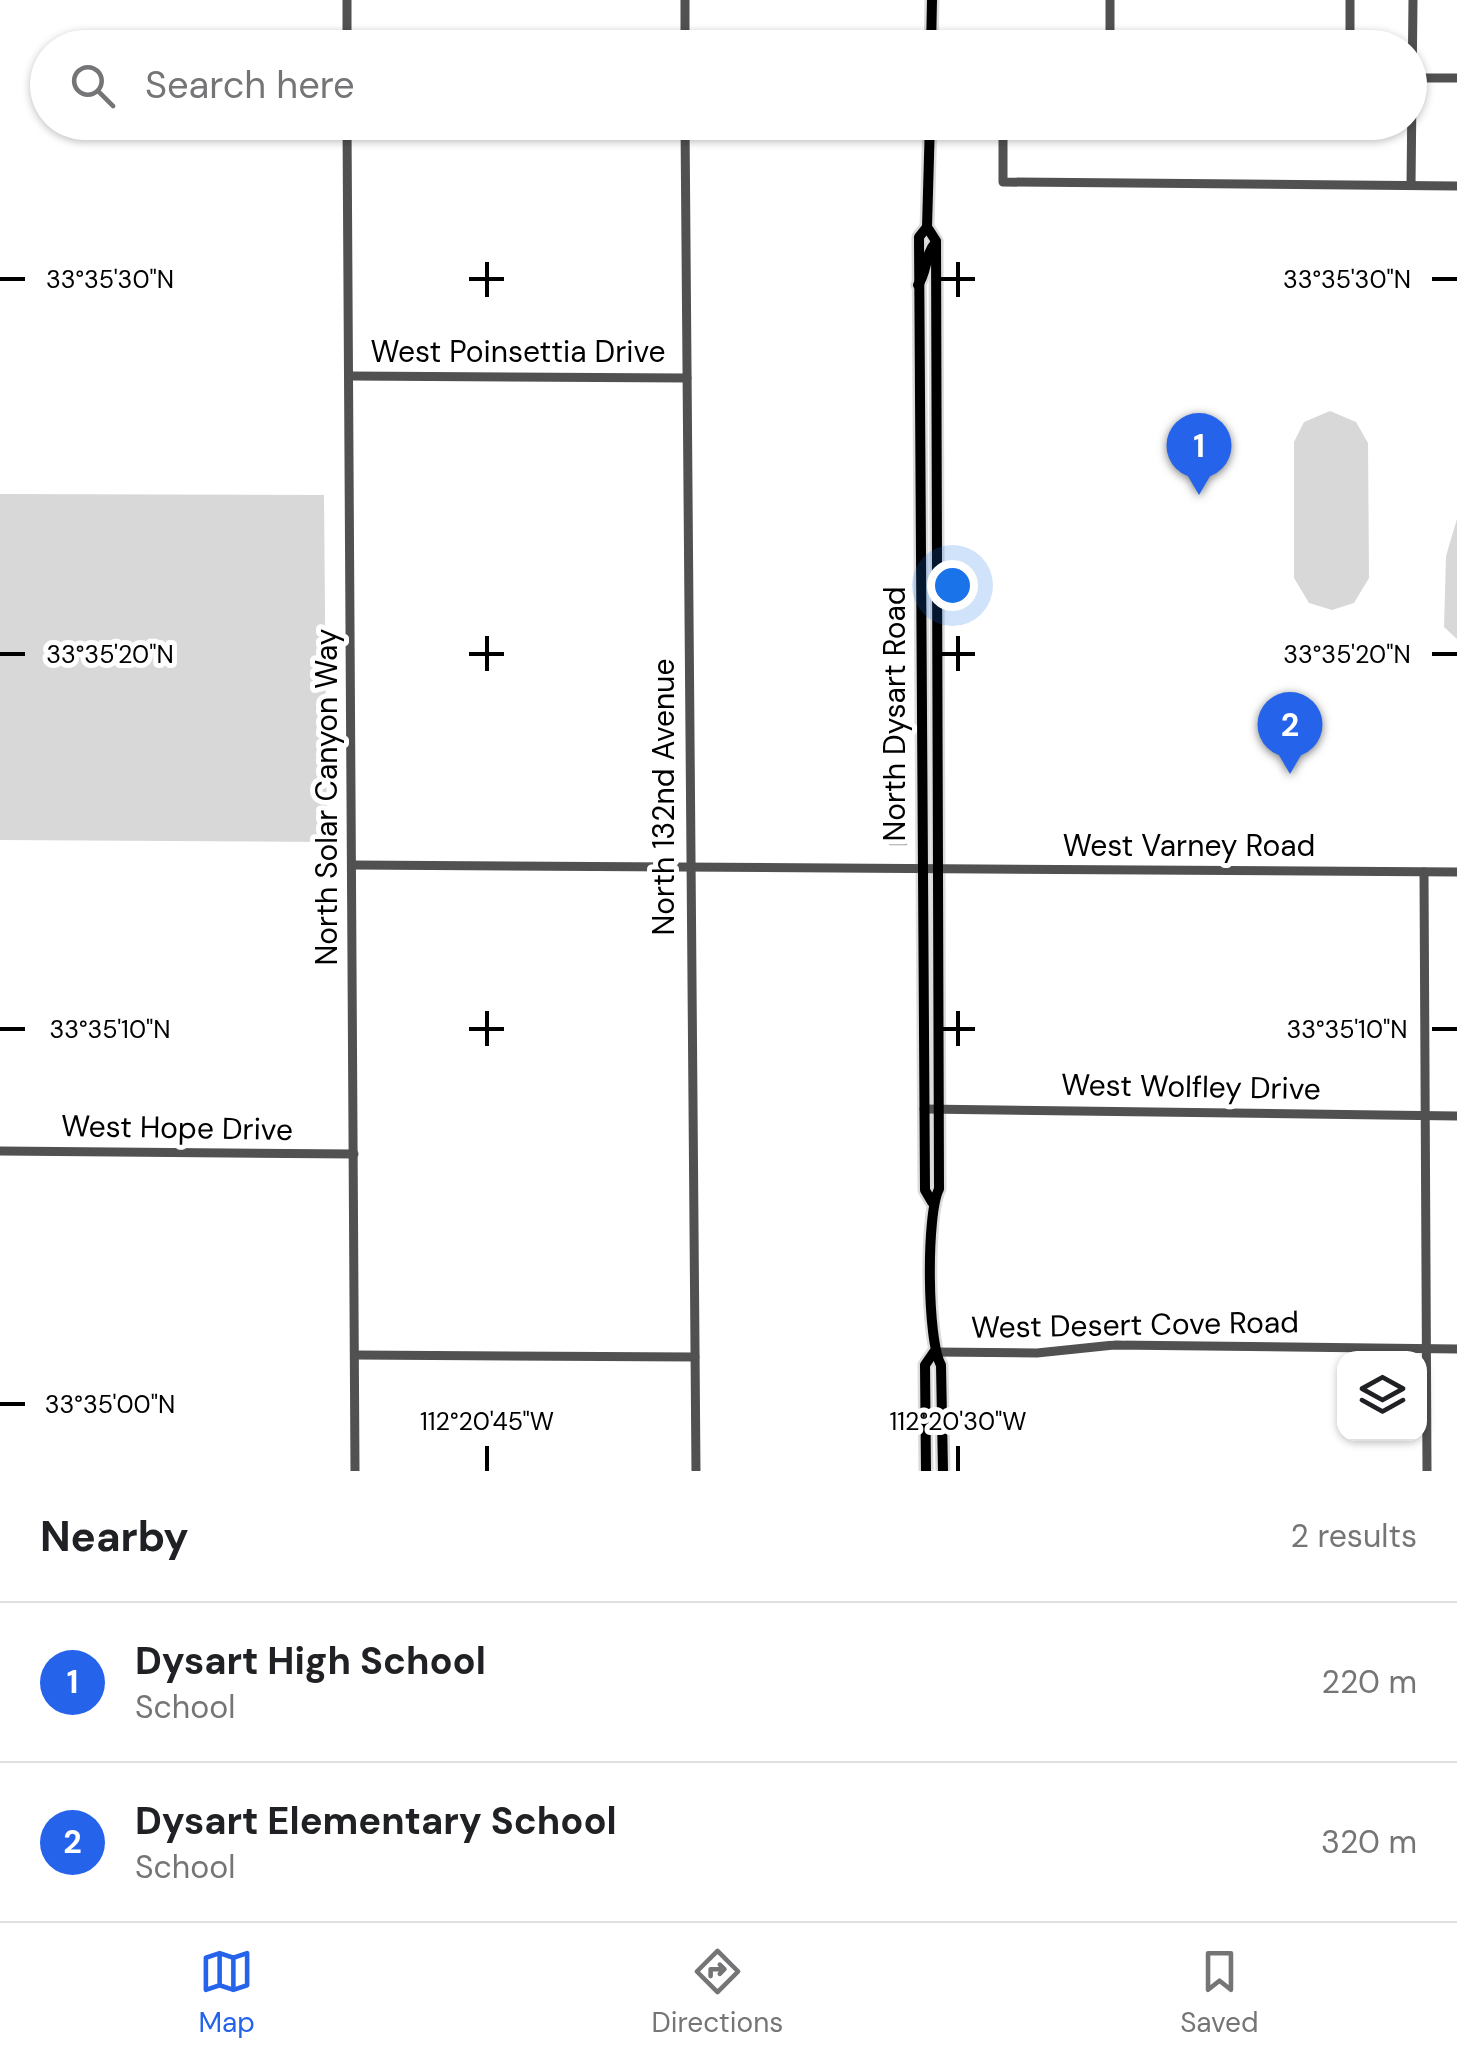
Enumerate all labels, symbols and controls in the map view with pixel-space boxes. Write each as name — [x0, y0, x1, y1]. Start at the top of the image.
search box — [30, 30, 1427, 140]
icon: search — [65, 58, 120, 113]
text: Search here — [145, 60, 355, 110]
text: 33°35'30"N — [46, 263, 174, 296]
text: 33°35'30"N — [1283, 263, 1411, 296]
street label: West Poinsettia Drive — [370, 332, 666, 371]
pin: 1 — [1166, 412, 1232, 495]
your location — [927, 560, 978, 611]
street label: North Dysart Road — [875, 586, 914, 842]
street label: North Solar Canyon Way — [307, 628, 346, 965]
text: 33°35'20"N — [46, 638, 174, 671]
text: 33°35'20"N — [1283, 638, 1411, 671]
street label: North 132nd Avenue — [644, 659, 683, 935]
pin: 2 — [1258, 692, 1322, 774]
street label: West Varney Road — [1063, 826, 1315, 865]
text: 33°35'10"N — [49, 1013, 171, 1046]
text: 33°35'10"N — [1286, 1013, 1408, 1046]
street label: West Wolfley Drive — [1061, 1065, 1321, 1108]
street label: West Hope Drive — [61, 1106, 293, 1149]
street label: West Desert Cove Road — [971, 1302, 1299, 1347]
map controls — [1337, 1351, 1427, 1441]
button: layers — [1337, 1351, 1427, 1441]
text: 33°35'00"N — [45, 1388, 175, 1421]
text: 112°20'45"W — [420, 1405, 554, 1438]
text: 112°20'30"W — [889, 1405, 1027, 1438]
text: Nearby — [40, 1509, 189, 1564]
text: 2 results — [1291, 1515, 1417, 1557]
text: Dysart High School — [135, 1636, 486, 1686]
text: 1 — [67, 1661, 78, 1703]
text: 220 m — [1322, 1661, 1417, 1703]
text: School — [135, 1686, 235, 1728]
text: Dysart Elementary School — [135, 1796, 617, 1846]
text: 2 — [63, 1821, 82, 1863]
text: 320 m — [1321, 1821, 1417, 1863]
text: School — [135, 1846, 235, 1888]
tab: Map — [198, 1944, 255, 2041]
tab: Directions — [652, 1944, 783, 2041]
tab: Saved — [1180, 1944, 1259, 2041]

